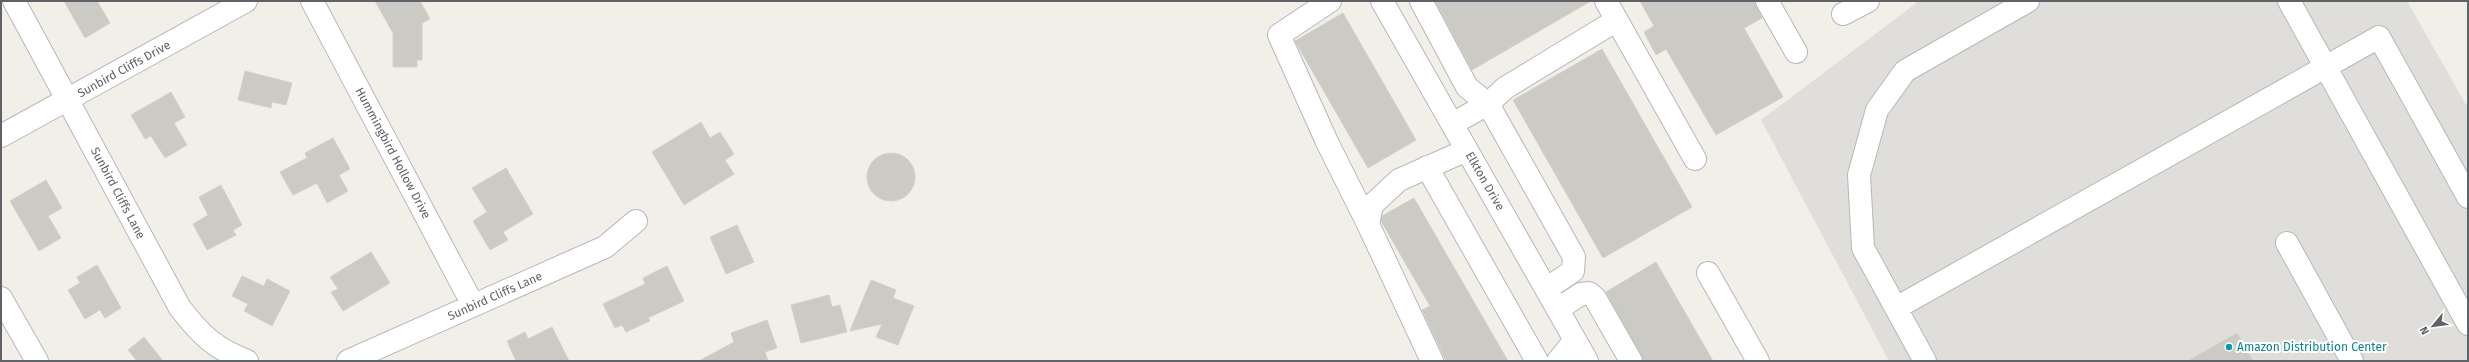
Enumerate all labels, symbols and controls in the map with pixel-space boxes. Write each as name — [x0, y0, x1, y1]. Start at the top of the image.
street label: Sunbird Cliffs Drive — [75, 38, 173, 100]
street label: Hummingbird Hollow Drive — [352, 85, 434, 221]
street label: Sunbird Cliffs Lane — [88, 145, 148, 241]
street label: Elkton Drive — [1463, 149, 1507, 213]
street label: Sunbird Cliffs Lane — [446, 269, 544, 323]
north arrow — [2413, 306, 2453, 346]
text: N — [2417, 324, 2432, 337]
place label: Amazon Distribution Center — [2237, 340, 2387, 354]
marker: Amazon Distribution Center — [2224, 342, 2234, 352]

